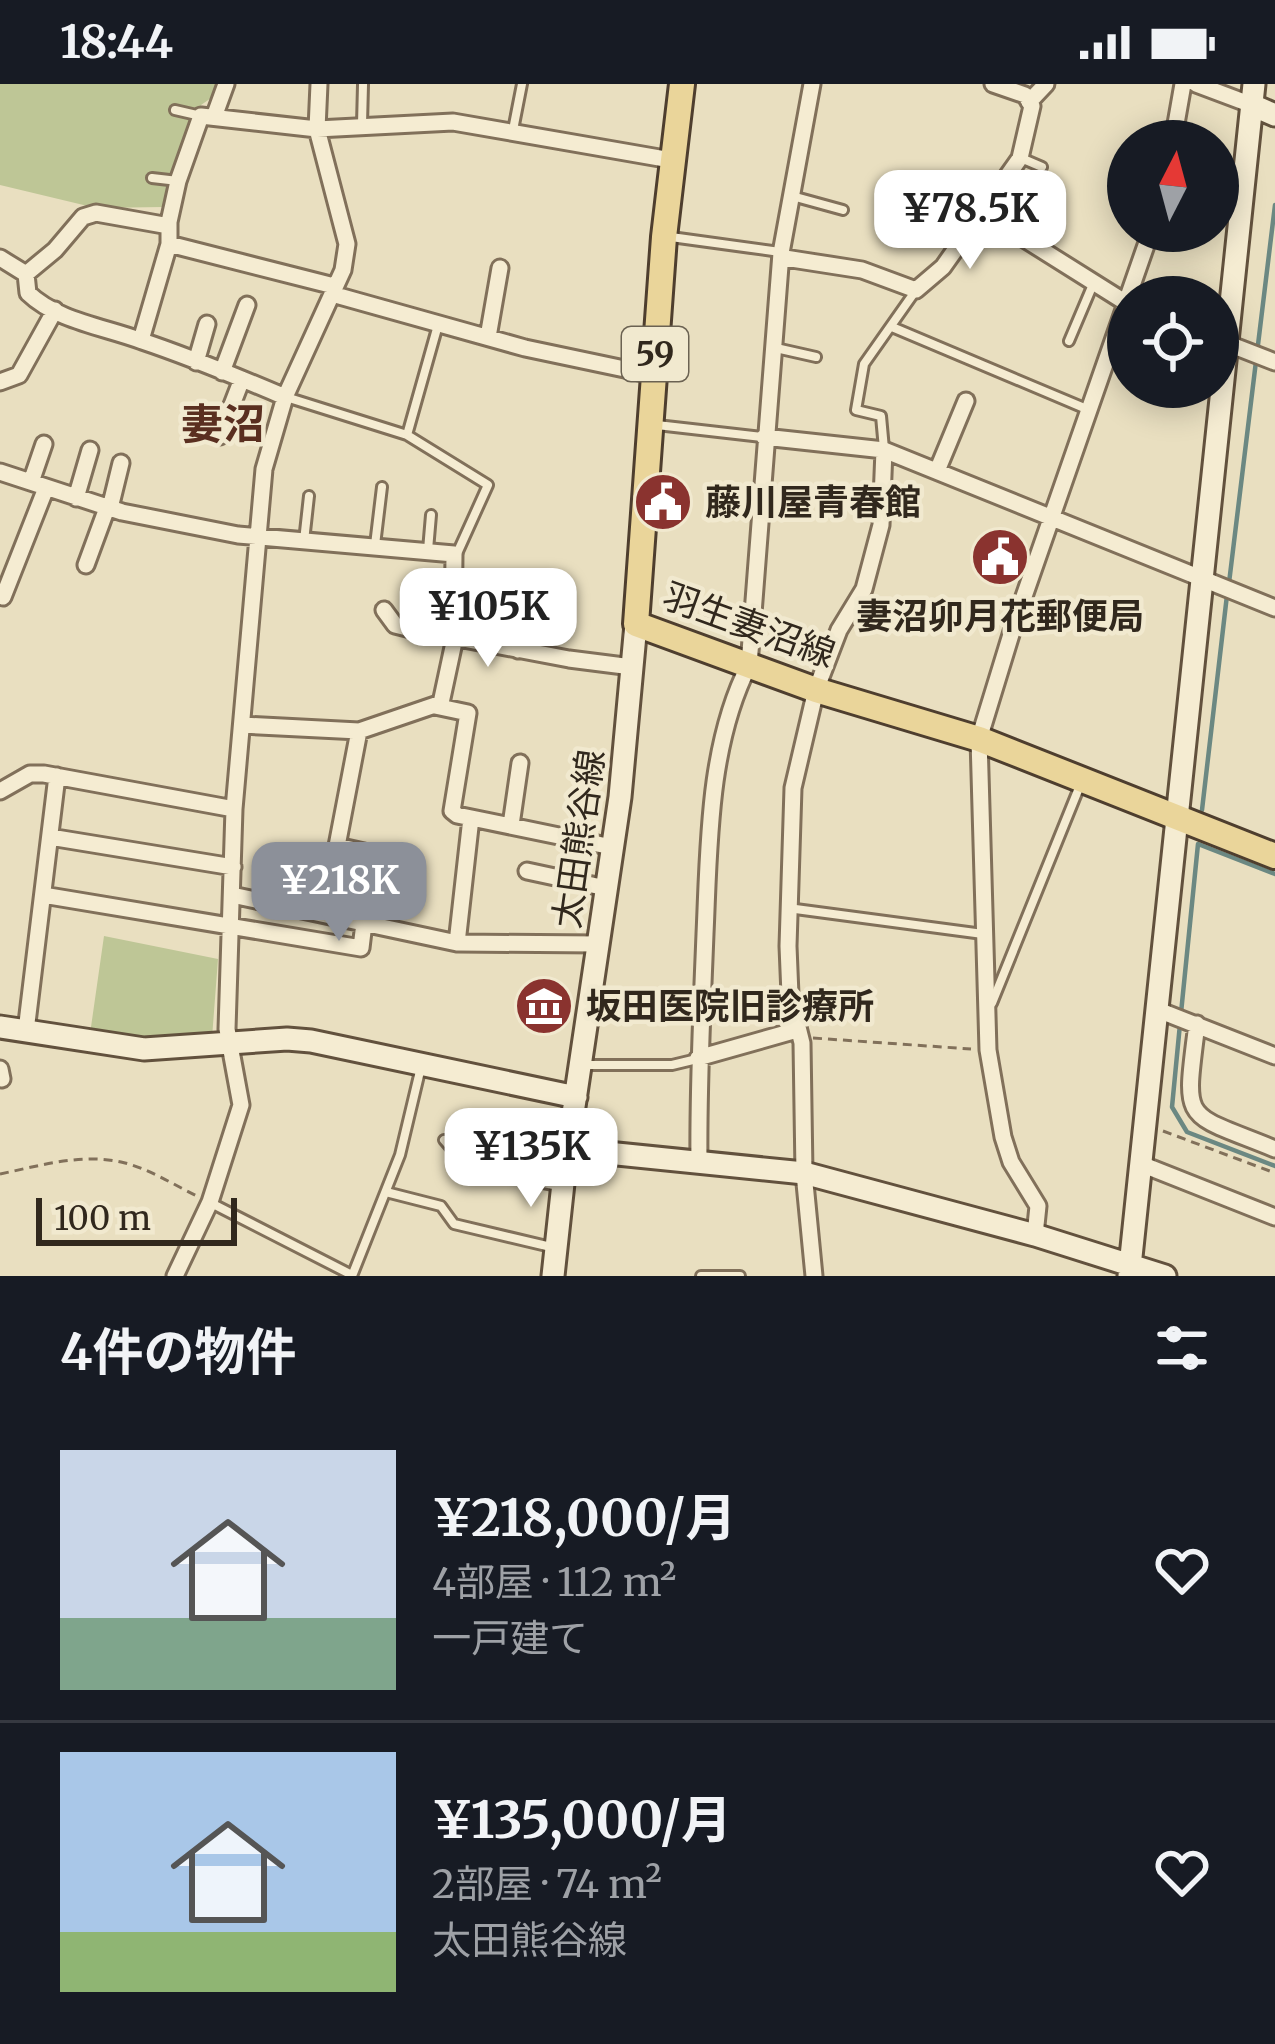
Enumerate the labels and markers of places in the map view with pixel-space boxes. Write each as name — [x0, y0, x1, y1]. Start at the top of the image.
pin: ¥78.5K — [872, 170, 1068, 272]
public building icon: 藤川屋青春館 — [632, 471, 694, 533]
place label: 藤川屋青春館 — [705, 480, 921, 525]
public building icon: 妻沼卯月花郵便局 — [969, 526, 1031, 588]
pin: ¥105K — [404, 568, 572, 670]
place label: 妻沼卯月花郵便局 — [856, 594, 1144, 639]
pin: ¥218K — [255, 842, 423, 944]
museum icon: 坂田医院旧診療所 — [513, 975, 575, 1037]
place label: 坂田医院旧診療所 — [586, 984, 874, 1029]
pin: ¥135K — [447, 1108, 615, 1210]

